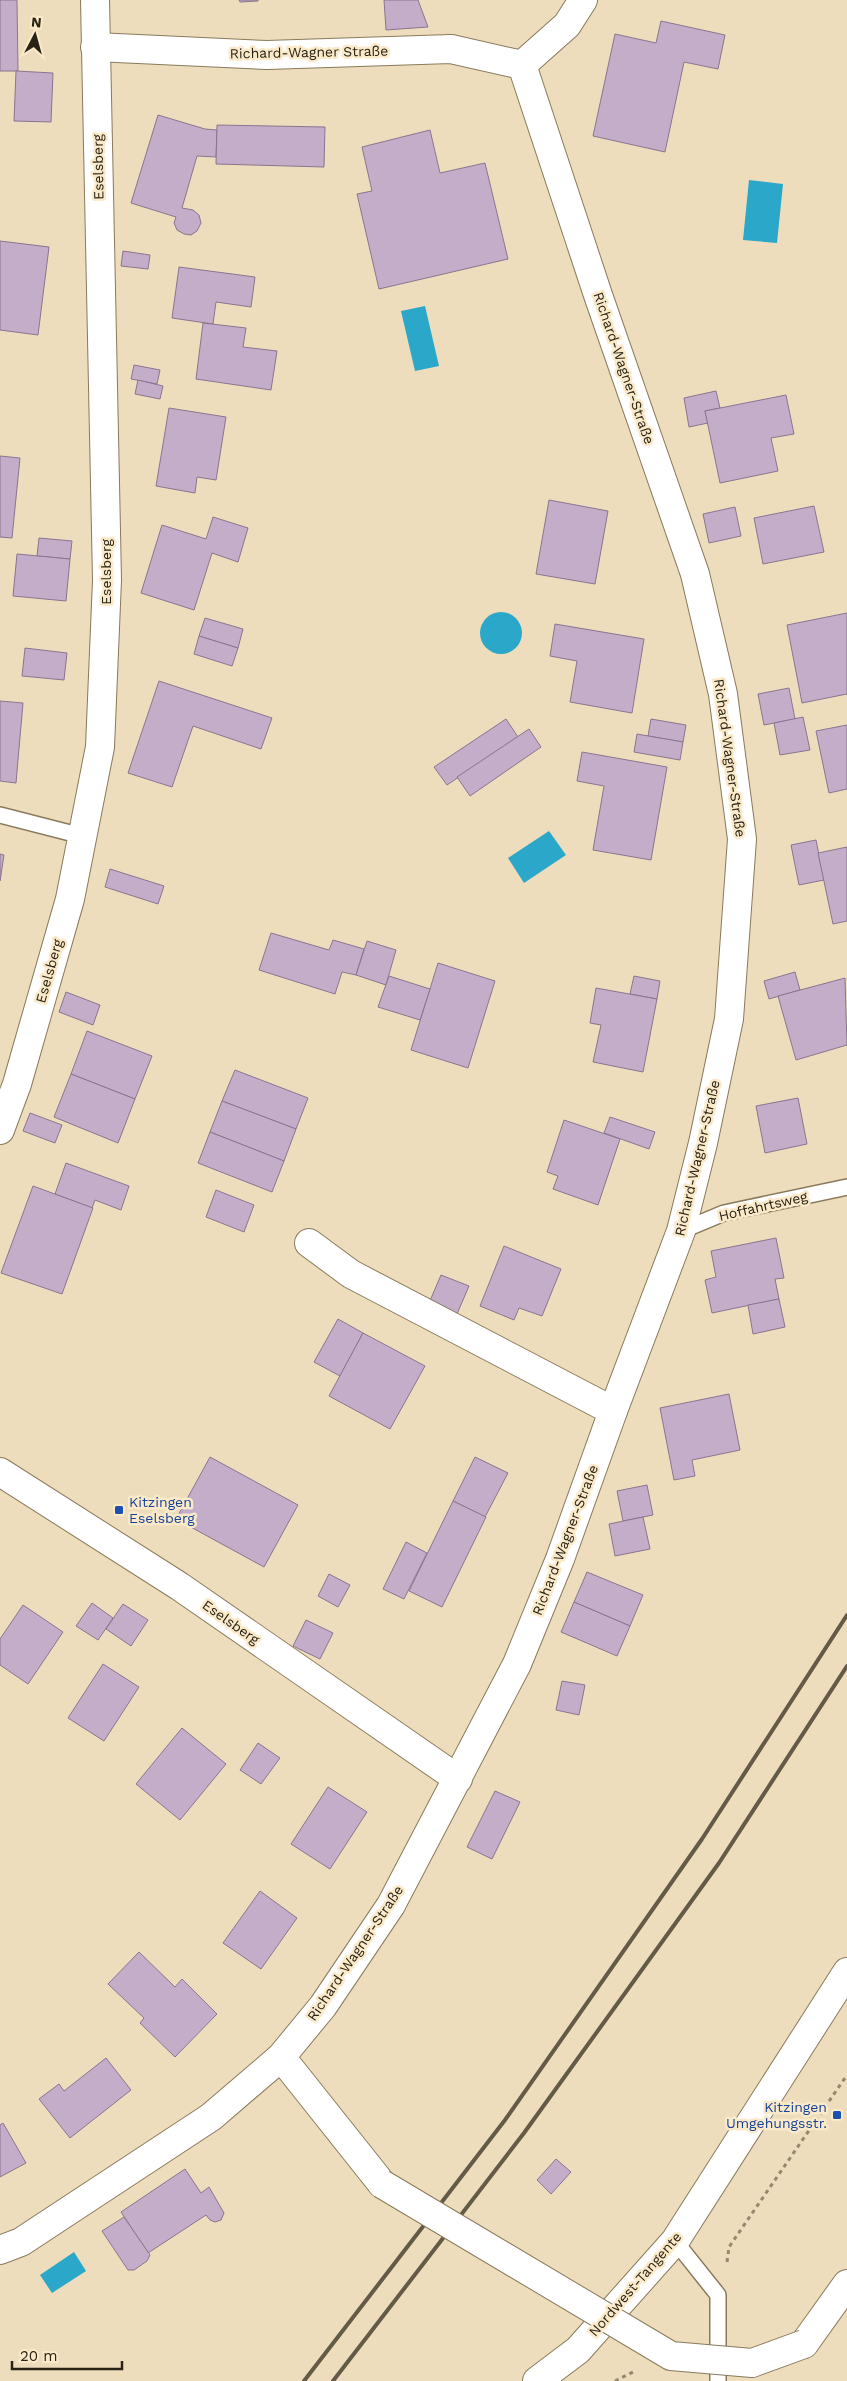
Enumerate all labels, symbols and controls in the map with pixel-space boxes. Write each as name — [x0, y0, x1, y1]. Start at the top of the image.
north arrow — [10, 10, 60, 60]
text: N — [30, 14, 42, 31]
street label: Richard-Wagner Straße — [230, 43, 388, 61]
street label: Eselsberg — [89, 133, 107, 200]
street label: Richard-Wagner-Straße — [590, 290, 658, 446]
street label: Eselsberg — [98, 539, 114, 605]
street label: Richard-Wagner-Straße — [711, 678, 749, 838]
street label: Eselsberg — [32, 937, 66, 1005]
street label: Richard-Wagner-Straße — [671, 1078, 723, 1238]
street label: Hoffahrtsweg — [717, 1188, 810, 1224]
street label: Richard-Wagner-Straße — [529, 1463, 601, 1617]
place label: Kitzingen Eselsberg — [129, 1494, 195, 1526]
marker: Kitzingen Eselsberg — [113, 1504, 125, 1516]
street label: Eselsberg — [199, 1597, 263, 1648]
street label: Richard-Wagner-Straße — [304, 1882, 406, 2024]
place label: Kitzingen Umgehungsstr. — [726, 2099, 827, 2131]
marker: Kitzingen Umgehungsstr. — [831, 2109, 843, 2121]
street label: Nordwest-Tangente — [585, 2229, 685, 2339]
scale bar — [12, 2338, 122, 2370]
text: 20 m — [20, 2347, 58, 2365]

